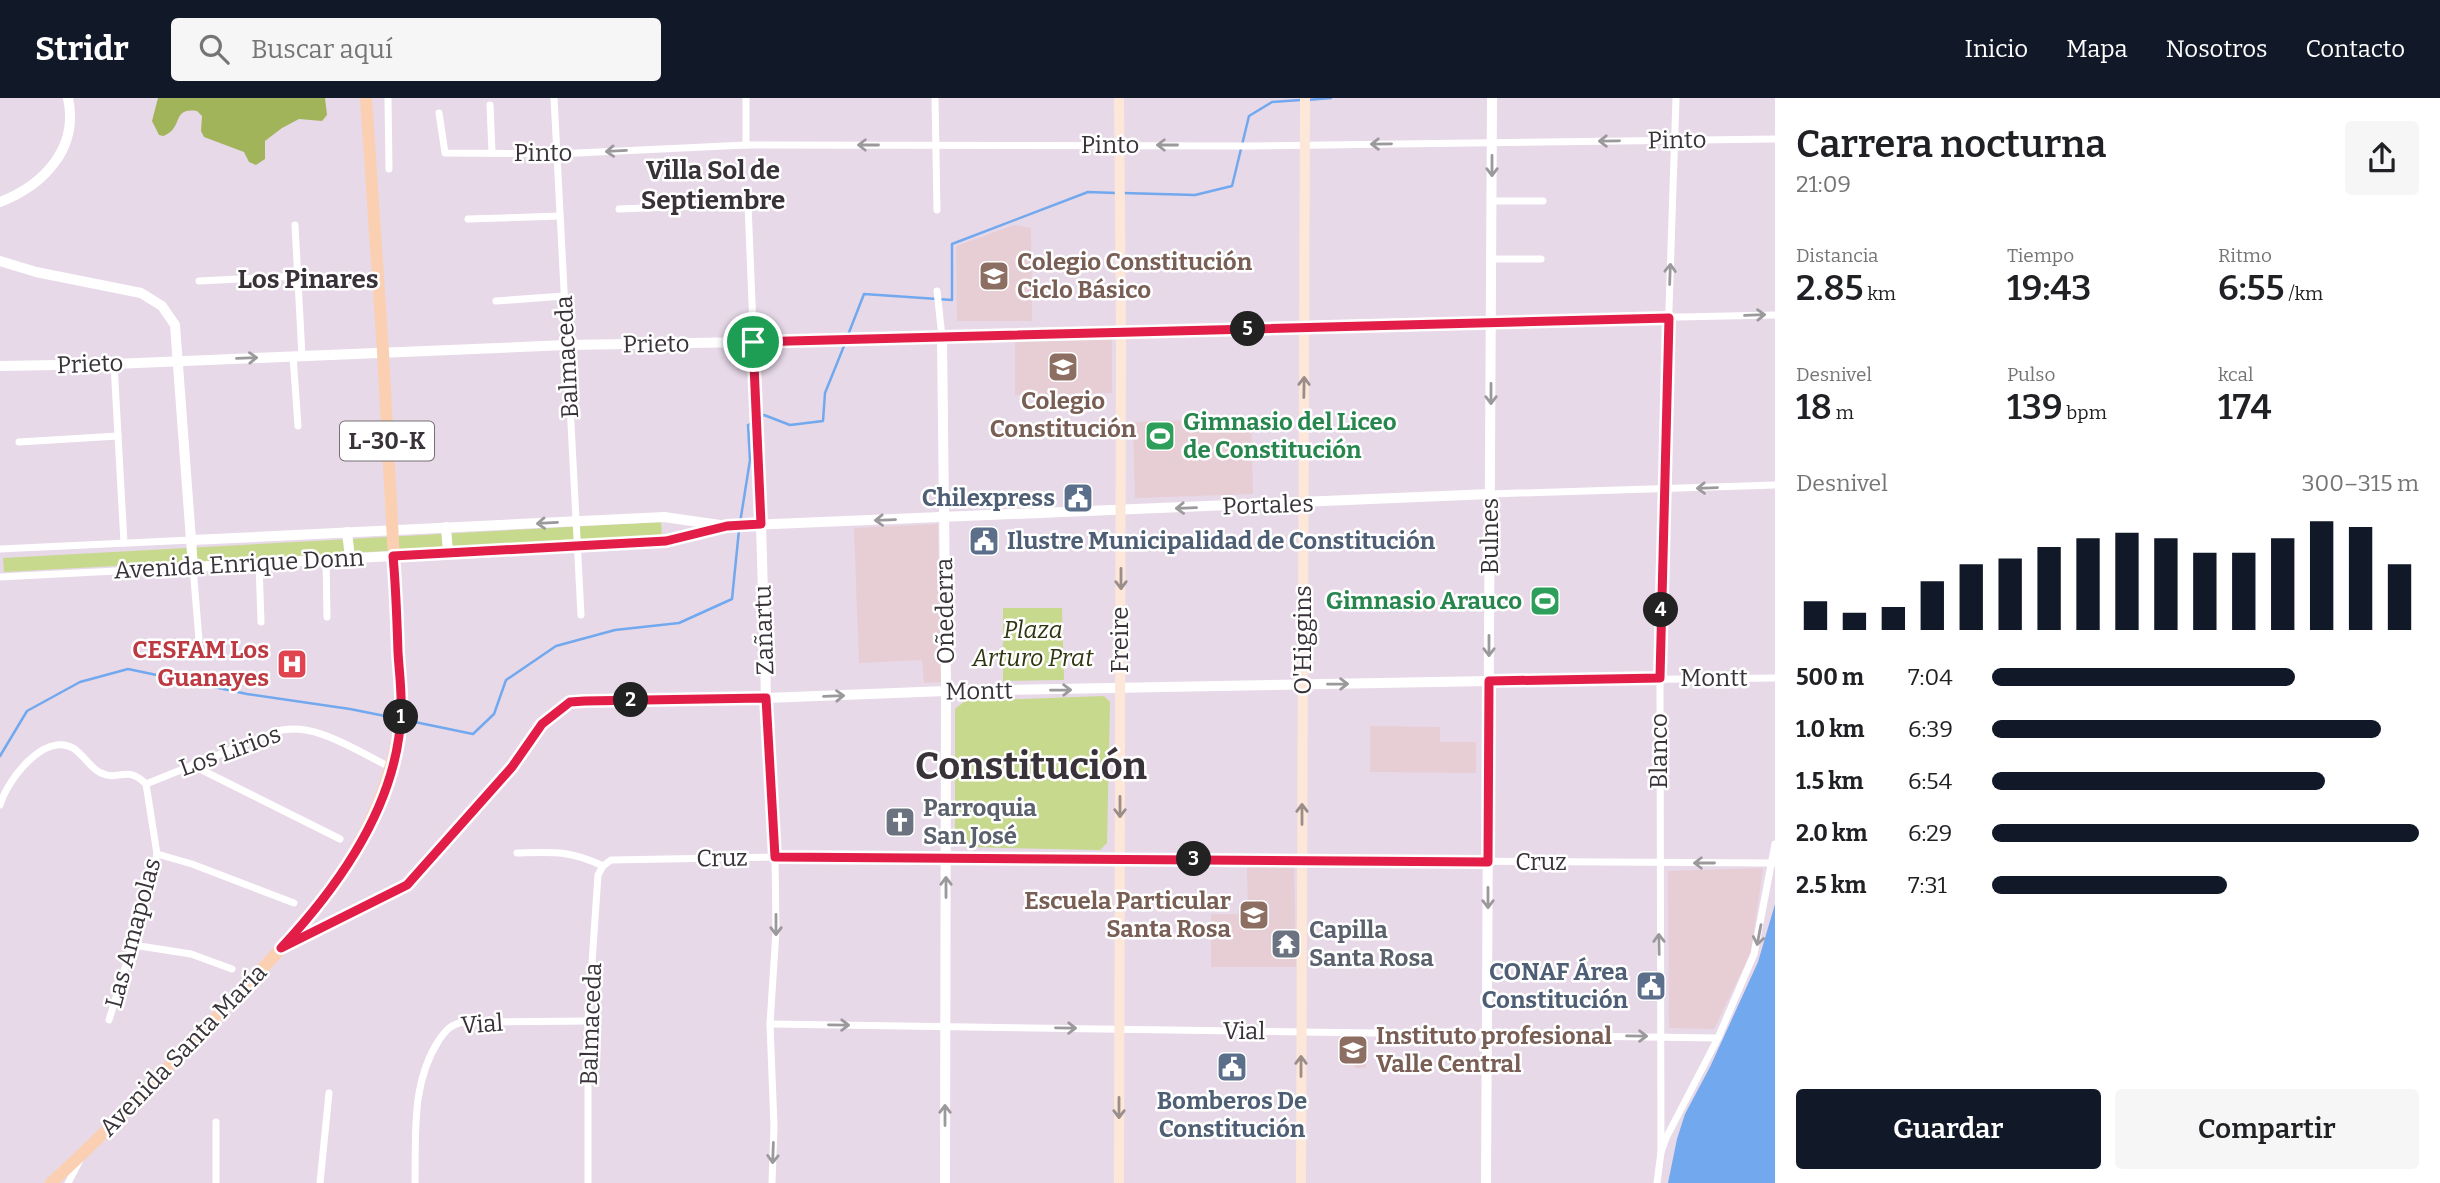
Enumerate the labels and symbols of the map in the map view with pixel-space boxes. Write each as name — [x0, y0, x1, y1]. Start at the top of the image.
street label: Pinto — [1647, 125, 1707, 155]
street label: Pinto — [1081, 131, 1139, 159]
one-way arrow — [1598, 134, 1621, 148]
one-way arrow — [1370, 137, 1393, 151]
one-way arrow — [857, 138, 880, 152]
street label: Pinto — [514, 139, 572, 167]
one-way arrow — [1156, 139, 1179, 152]
one-way arrow — [605, 145, 628, 158]
one-way arrow — [1485, 154, 1499, 177]
district label: Villa Sol de Septiembre — [641, 155, 785, 216]
place label: Colegio Constitución Ciclo Básico — [1017, 248, 1253, 304]
school or university icon: Colegio Constitución Ciclo Básico — [977, 259, 1011, 293]
one-way arrow — [1664, 263, 1677, 286]
district label: Los Pinares — [237, 264, 379, 295]
street label: Balmaceda — [550, 295, 584, 419]
one-way arrow — [1744, 309, 1767, 322]
pin — [723, 312, 783, 372]
pin: 5 — [1230, 312, 1266, 346]
street label: Prieto — [622, 329, 690, 359]
street label: Prieto — [56, 349, 124, 379]
school or university icon: Colegio Constitución — [1046, 350, 1080, 384]
one-way arrow — [235, 351, 258, 364]
one-way arrow — [1297, 375, 1311, 398]
one-way arrow — [1484, 382, 1498, 405]
place label: Colegio Constitución — [990, 387, 1137, 443]
place label: Gimnasio del Liceo de Constitución — [1183, 408, 1397, 464]
sports icon: Gimnasio del Liceo de Constitución — [1143, 419, 1177, 453]
road number: L-30-K — [340, 422, 434, 460]
public building icon: Chilexpress — [1061, 481, 1095, 515]
one-way arrow — [1696, 481, 1719, 494]
place label: Chilexpress — [922, 484, 1055, 512]
street label: Portales — [1222, 489, 1314, 521]
street label: Bulnes — [1476, 498, 1504, 574]
one-way arrow — [1175, 502, 1198, 515]
one-way arrow — [874, 513, 897, 526]
one-way arrow — [535, 516, 558, 529]
public building icon: Ilustre Municipalidad de Constitución — [967, 524, 1001, 558]
place label: Ilustre Municipalidad de Constitución — [1007, 527, 1436, 555]
street label: Avenida Enrique Donn — [113, 543, 365, 585]
street label: Oñederra — [930, 558, 960, 664]
one-way arrow — [1114, 567, 1128, 590]
street label: Zañartu — [748, 584, 780, 676]
sports icon: Gimnasio Arauco — [1528, 584, 1562, 618]
street label: O'Higgins — [1289, 585, 1317, 695]
place label: Gimnasio Arauco — [1326, 587, 1522, 615]
pin: 4 — [1644, 592, 1678, 628]
street label: Freire — [1106, 607, 1134, 673]
park label: Plaza Arturo Prat — [971, 616, 1094, 672]
one-way arrow — [1482, 634, 1496, 657]
place label: CESFAM Los Guanayes — [132, 636, 269, 692]
hospital icon: CESFAM Los Guanayes — [275, 647, 309, 681]
street label: Montt — [1680, 664, 1748, 692]
street label: Montt — [945, 676, 1013, 706]
one-way arrow — [1326, 678, 1349, 691]
pin: 2 — [614, 682, 648, 718]
one-way arrow — [1050, 683, 1073, 697]
one-way arrow — [822, 689, 845, 702]
pin: 1 — [384, 700, 418, 734]
street label: Blanco — [1645, 713, 1673, 789]
street label: Los Lirios — [176, 720, 284, 782]
district label: Constitución — [915, 743, 1148, 789]
place label: Parroquia San José — [923, 794, 1037, 850]
one-way arrow — [1113, 795, 1127, 818]
one-way arrow — [1295, 803, 1309, 826]
church icon: Parroquia San José — [883, 805, 917, 839]
pin: 3 — [1176, 842, 1212, 876]
street label: Cruz — [696, 844, 748, 872]
street label: Cruz — [1515, 848, 1567, 876]
street label: Las Amapolas — [100, 855, 166, 1011]
one-way arrow — [1693, 856, 1716, 870]
one-way arrow — [939, 876, 953, 899]
one-way arrow — [1481, 886, 1495, 909]
place label: Escuela Particular Santa Rosa — [1024, 887, 1232, 943]
school or university icon: Escuela Particular Santa Rosa — [1237, 898, 1271, 932]
one-way arrow — [769, 914, 783, 937]
place label: Capilla Santa Rosa — [1309, 916, 1434, 972]
one-way arrow — [1751, 923, 1765, 946]
temple icon: Capilla Santa Rosa — [1269, 927, 1303, 961]
one-way arrow — [1652, 933, 1666, 956]
place label: CONAF Área Constitución — [1481, 956, 1629, 1014]
street label: Avenida Santa María — [94, 958, 272, 1142]
street label: Balmaceda — [575, 962, 607, 1086]
public building icon: CONAF Área Constitución — [1634, 969, 1668, 1003]
street label: Vial — [460, 1009, 504, 1039]
street label: Vial — [1223, 1017, 1266, 1045]
one-way arrow — [827, 1018, 850, 1031]
one-way arrow — [1054, 1021, 1077, 1035]
place label: Instituto profesional Valle Central — [1376, 1022, 1612, 1078]
one-way arrow — [1625, 1030, 1648, 1043]
school or university icon: Instituto profesional Valle Central — [1336, 1033, 1370, 1067]
public building icon: Bomberos De Constitución — [1215, 1050, 1249, 1084]
one-way arrow — [1294, 1055, 1308, 1078]
place label: Bomberos De Constitución — [1157, 1087, 1307, 1143]
one-way arrow — [1112, 1096, 1126, 1119]
one-way arrow — [938, 1104, 952, 1127]
one-way arrow — [767, 1141, 780, 1164]

